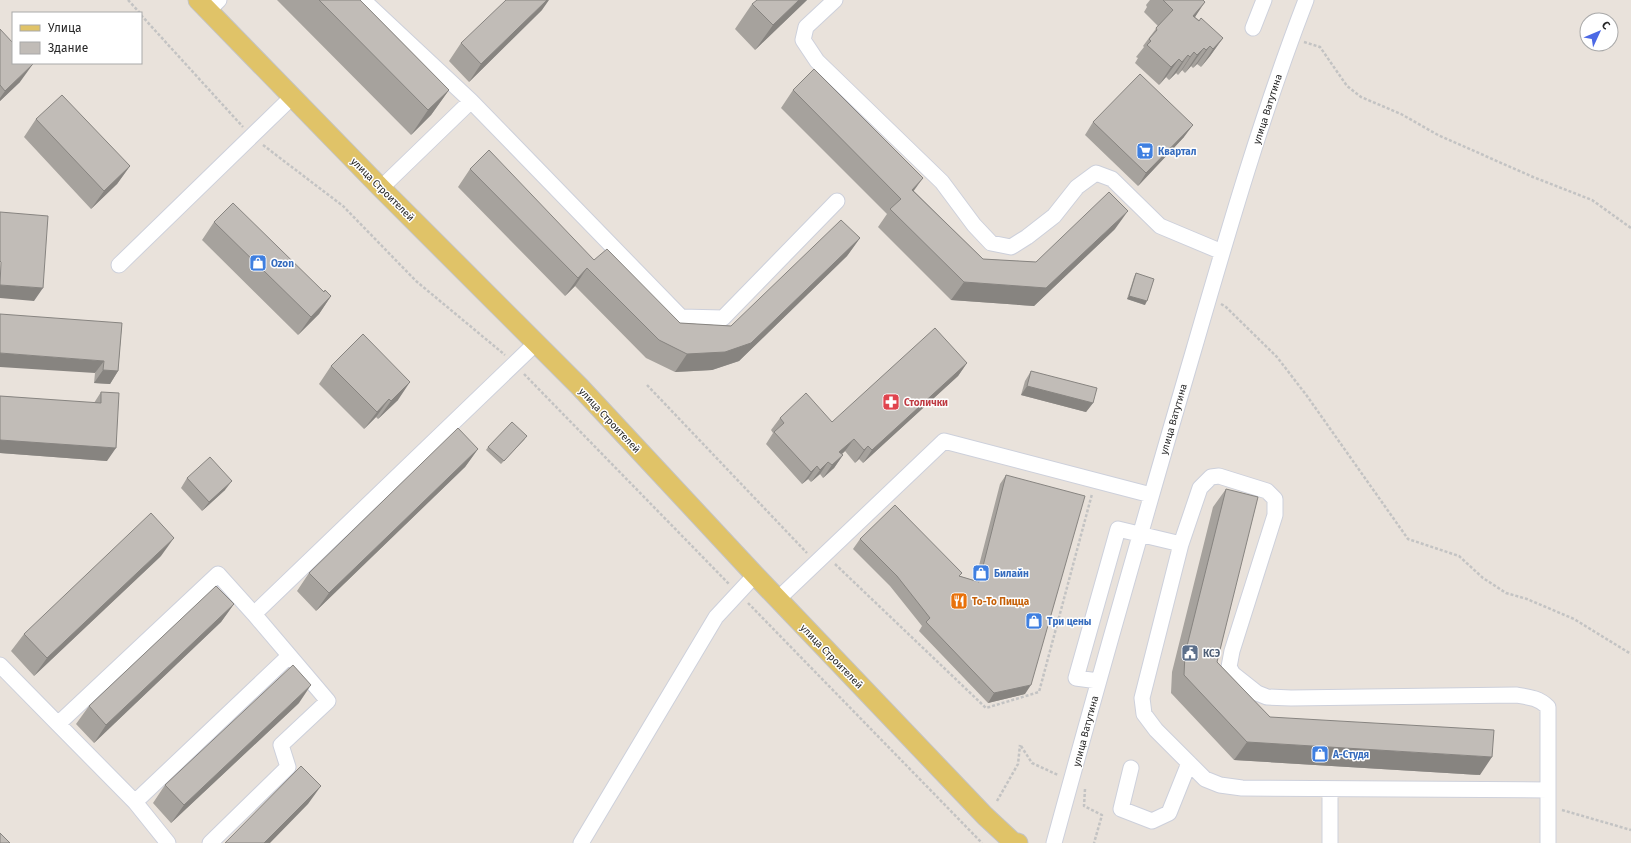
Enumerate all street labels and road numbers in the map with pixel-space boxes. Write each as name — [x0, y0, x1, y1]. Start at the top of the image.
street label: улица Ватутина — [1251, 73, 1285, 146]
street label: улица Строителей — [348, 156, 416, 224]
street label: улица Ватутина — [1158, 382, 1190, 456]
street label: улица Строителей — [576, 386, 643, 456]
street label: улица Строителей — [798, 622, 865, 691]
street label: улица Ватутина — [1071, 694, 1101, 768]

